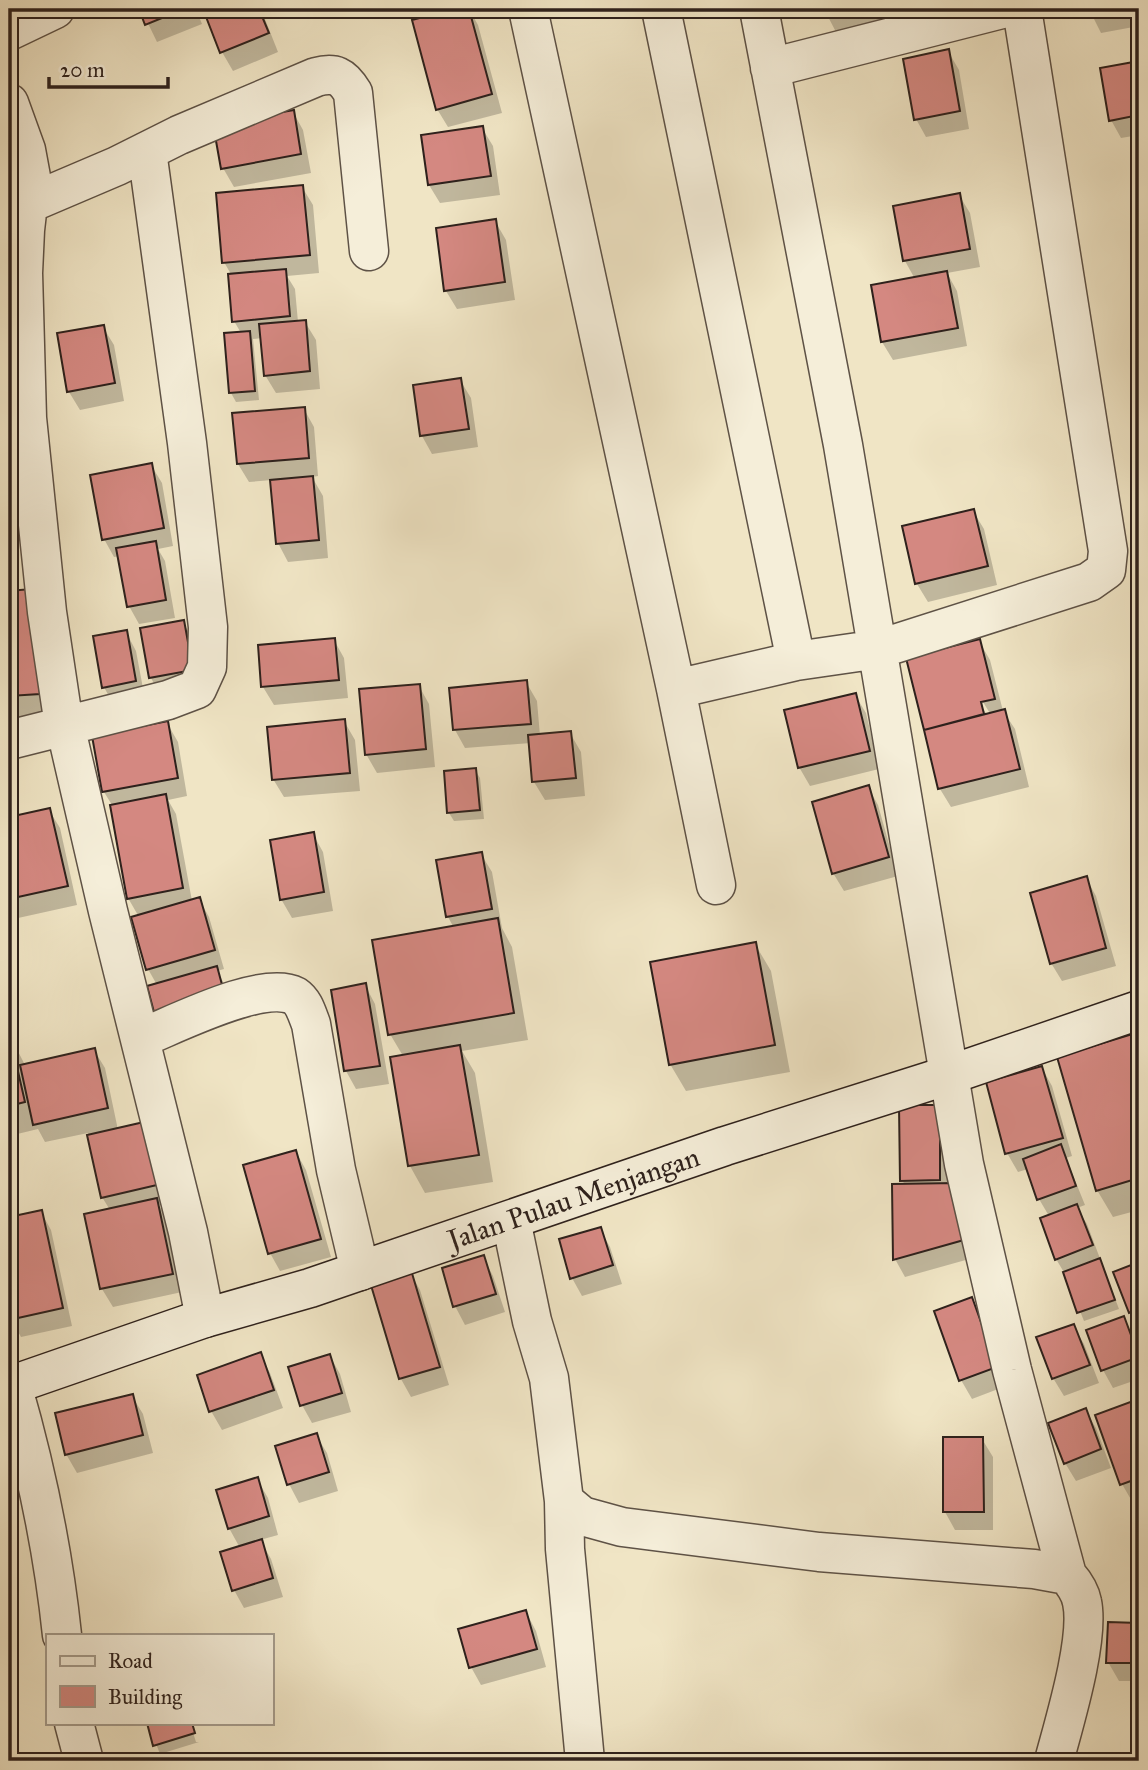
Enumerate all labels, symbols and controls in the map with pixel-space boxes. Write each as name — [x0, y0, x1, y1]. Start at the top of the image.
scale bar — [49, 46, 168, 90]
text: 20 m — [60, 57, 105, 83]
street label: Jalan Pulau Menjangan — [440, 1139, 704, 1258]
legend — [46, 1634, 273, 1724]
text: Road — [108, 1648, 153, 1674]
text: Building — [108, 1684, 182, 1710]

